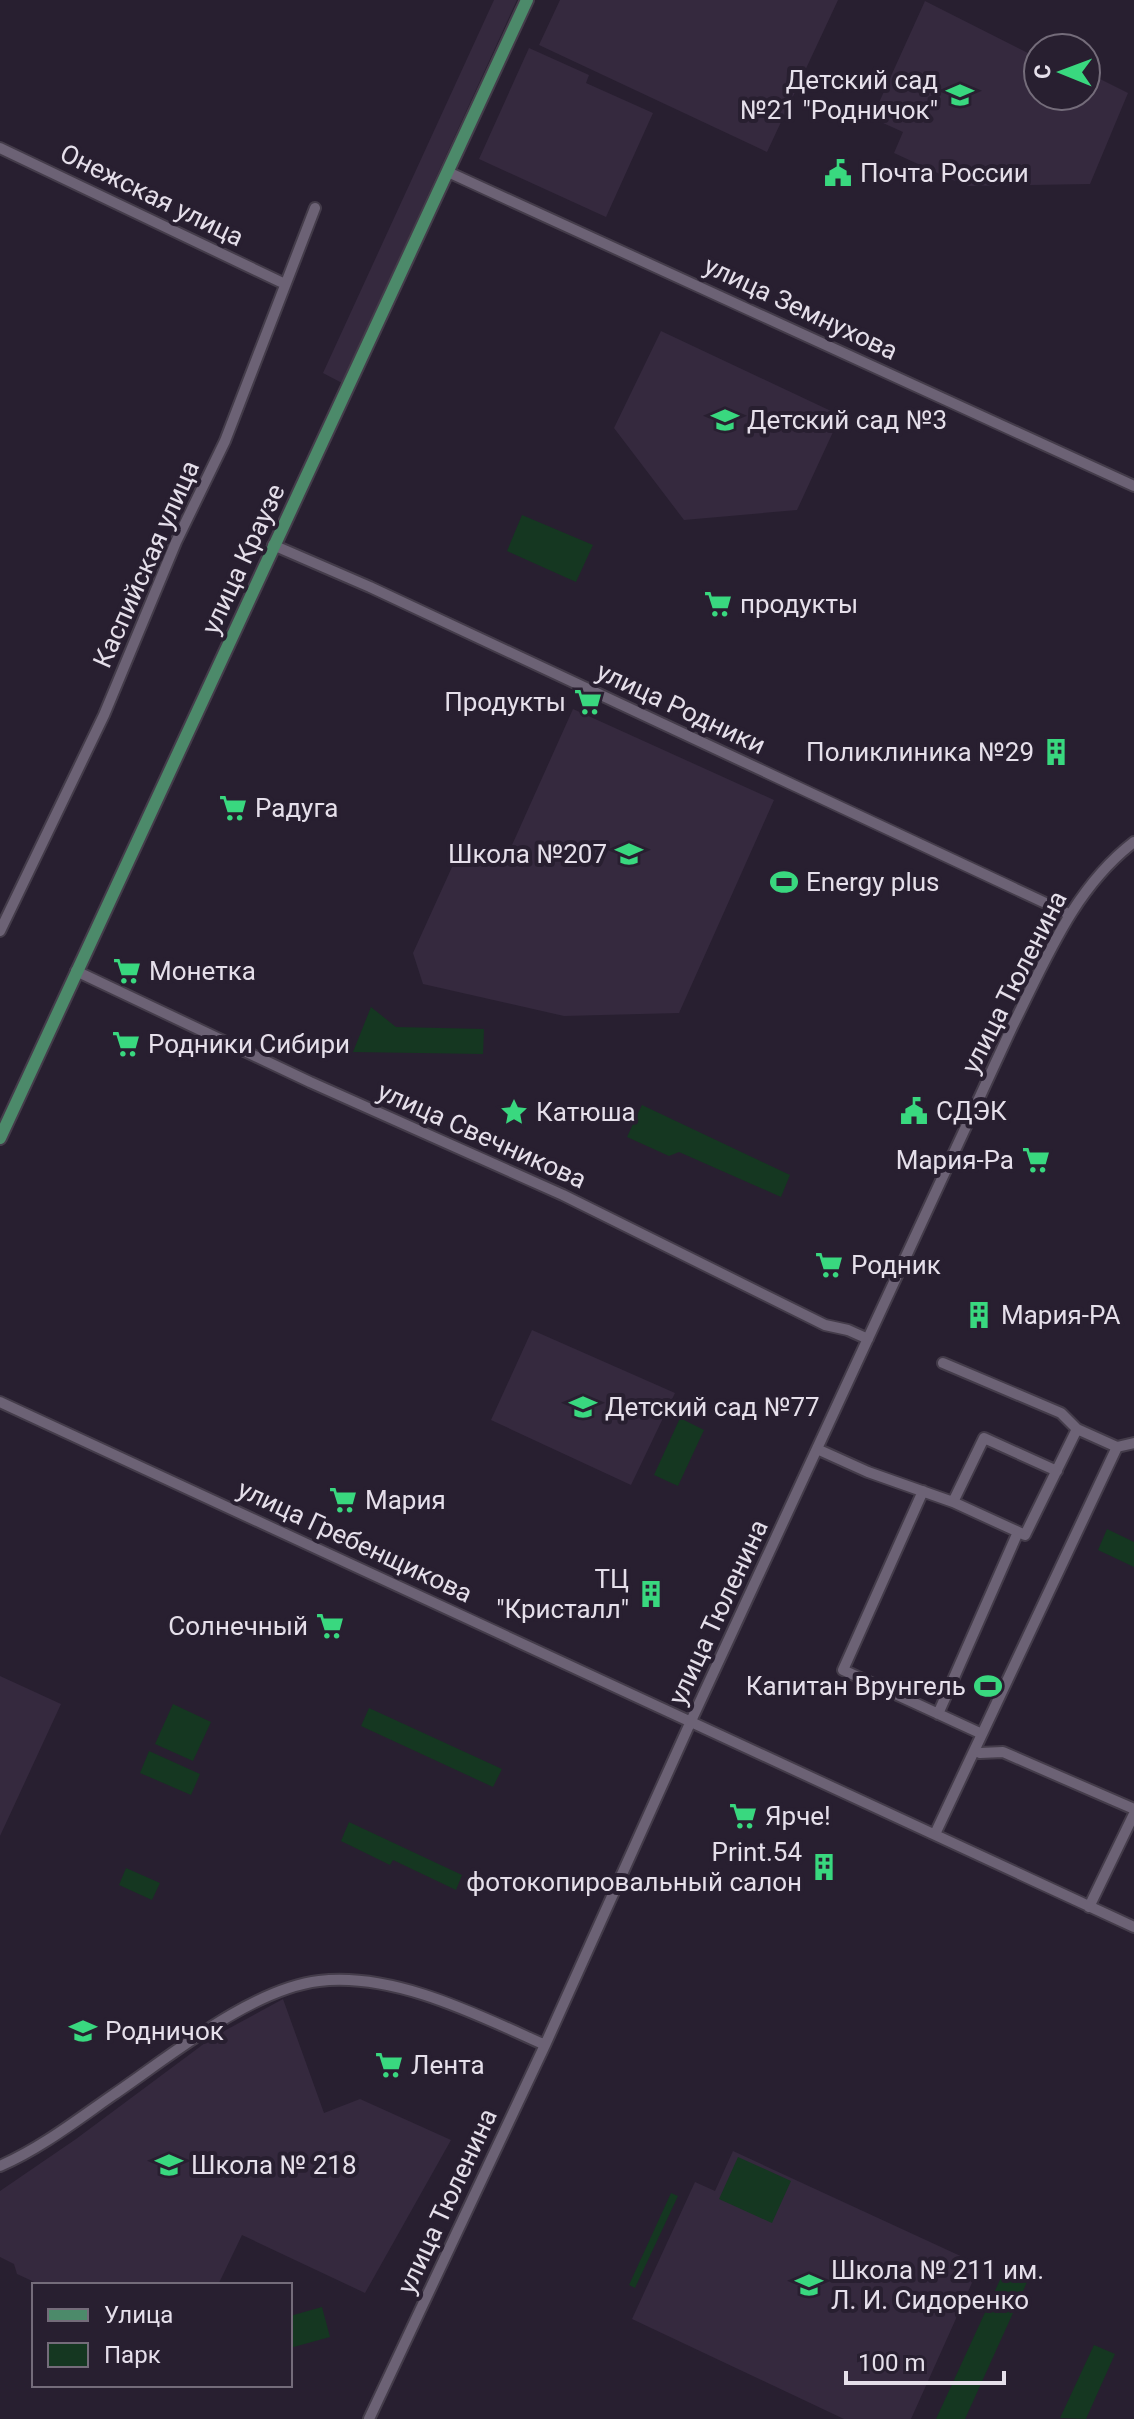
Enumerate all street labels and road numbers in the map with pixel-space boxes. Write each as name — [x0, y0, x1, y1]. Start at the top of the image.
street label: Онежская улица — [55, 138, 249, 252]
street label: улица Земнухова — [699, 250, 903, 366]
street label: Каспийская улица — [87, 456, 205, 672]
street label: улица Краузе — [195, 479, 291, 639]
street label: улица Родники — [592, 656, 770, 760]
street label: улица Тюленина — [955, 886, 1073, 1078]
street label: улица Свечникова — [373, 1076, 591, 1194]
street label: улица Гребенщикова — [233, 1473, 477, 1609]
street label: улица Тюленина — [662, 1515, 774, 1709]
street label: улица Тюленина — [391, 2104, 503, 2298]

